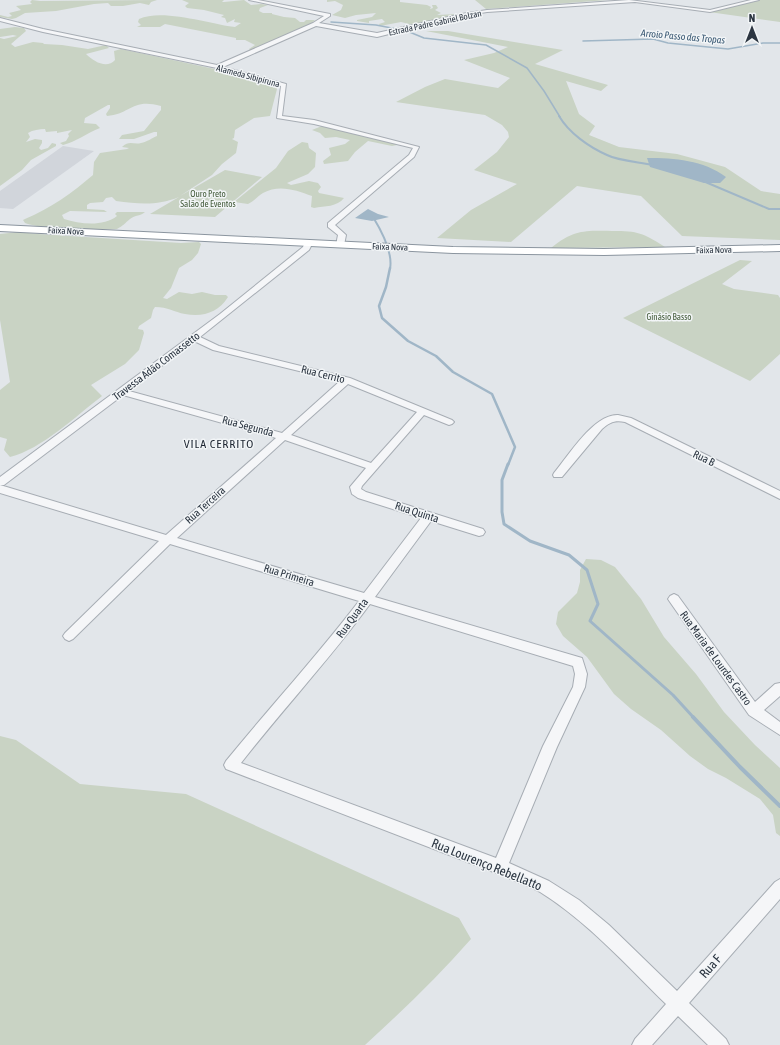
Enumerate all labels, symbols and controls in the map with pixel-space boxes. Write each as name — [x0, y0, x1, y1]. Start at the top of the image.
street label: Estrada Padre Gabriel Bolzan — [388, 8, 482, 38]
north arrow — [732, 8, 772, 48]
text: N — [749, 12, 755, 24]
water label: Arroio Passo das Tropas — [639, 27, 726, 46]
street label: Alameda Sibipiruna — [215, 63, 281, 89]
park label: Ouro Preto Salão de Eventos — [180, 189, 236, 209]
street label: Faixa Nova — [48, 225, 84, 237]
street label: Faixa Nova — [372, 241, 408, 253]
street label: Faixa Nova — [696, 245, 732, 255]
park label: Ginásio Basso — [646, 312, 692, 322]
street label: Travessa Adão Comassetto — [110, 329, 202, 403]
street label: Rua Cerrito — [300, 363, 346, 385]
street label: Rua Segunda — [221, 413, 275, 439]
district label: VILA CERRITO — [184, 437, 254, 451]
street label: Rua B — [691, 448, 718, 469]
street label: Rua Terceira — [183, 484, 227, 526]
street label: Rua Quinta — [394, 499, 440, 525]
street label: Rua Primeira — [262, 562, 316, 588]
street label: Rua Quarta — [334, 596, 370, 640]
street label: Rua Maria de Lourdes Castro — [678, 609, 754, 707]
street label: Rua Lourenço Rebellatto — [429, 835, 544, 893]
street label: Rua F — [696, 951, 725, 981]

